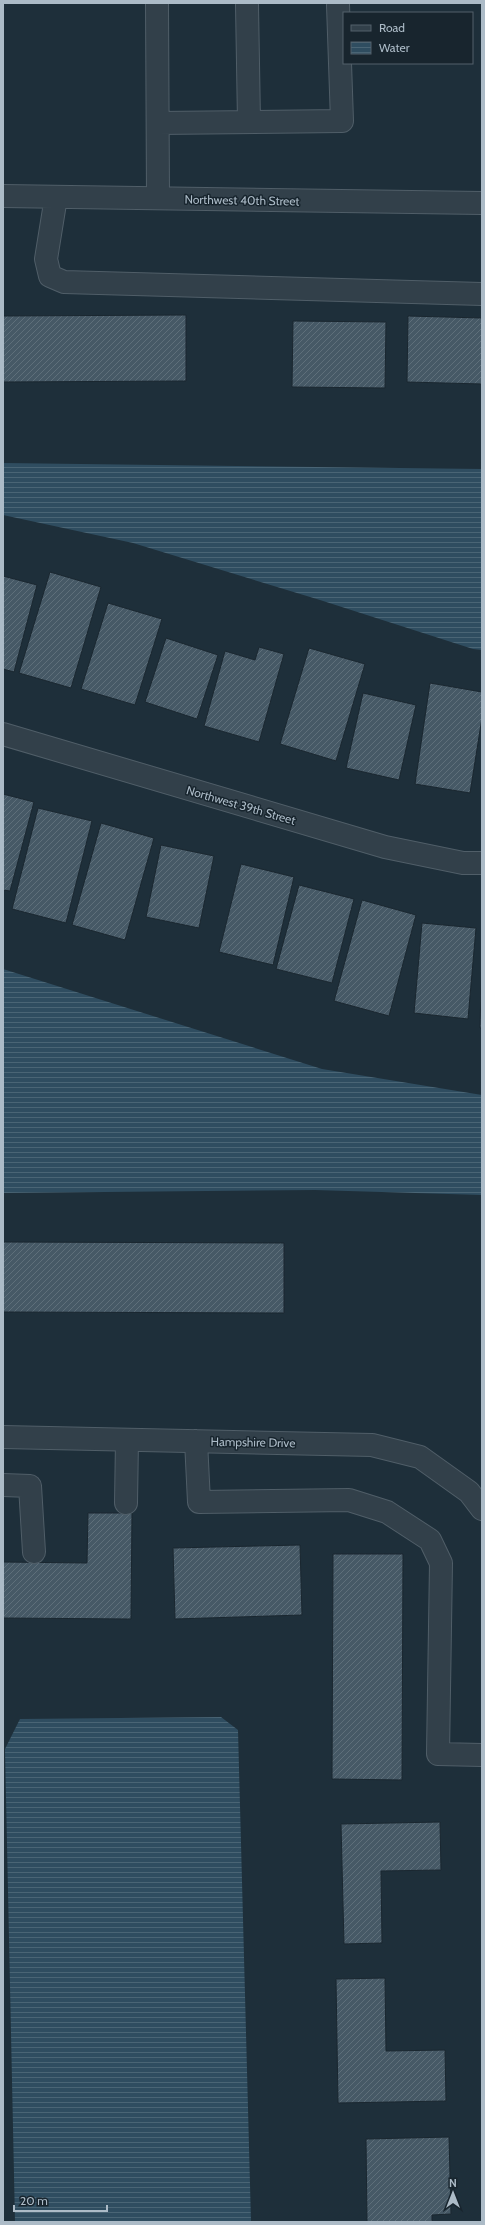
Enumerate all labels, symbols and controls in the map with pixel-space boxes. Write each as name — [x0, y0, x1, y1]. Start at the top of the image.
legend — [343, 12, 473, 64]
text: Road — [379, 20, 405, 35]
text: Water — [379, 40, 410, 55]
street label: Northwest 40th Street — [184, 191, 300, 209]
street label: Northwest 39th Street — [185, 782, 297, 828]
street label: Hampshire Drive — [211, 1434, 295, 1450]
north arrow — [433, 2173, 473, 2213]
text: N — [449, 2176, 457, 2190]
scale bar — [14, 2187, 107, 2213]
text: 20 m — [20, 2193, 48, 2208]

